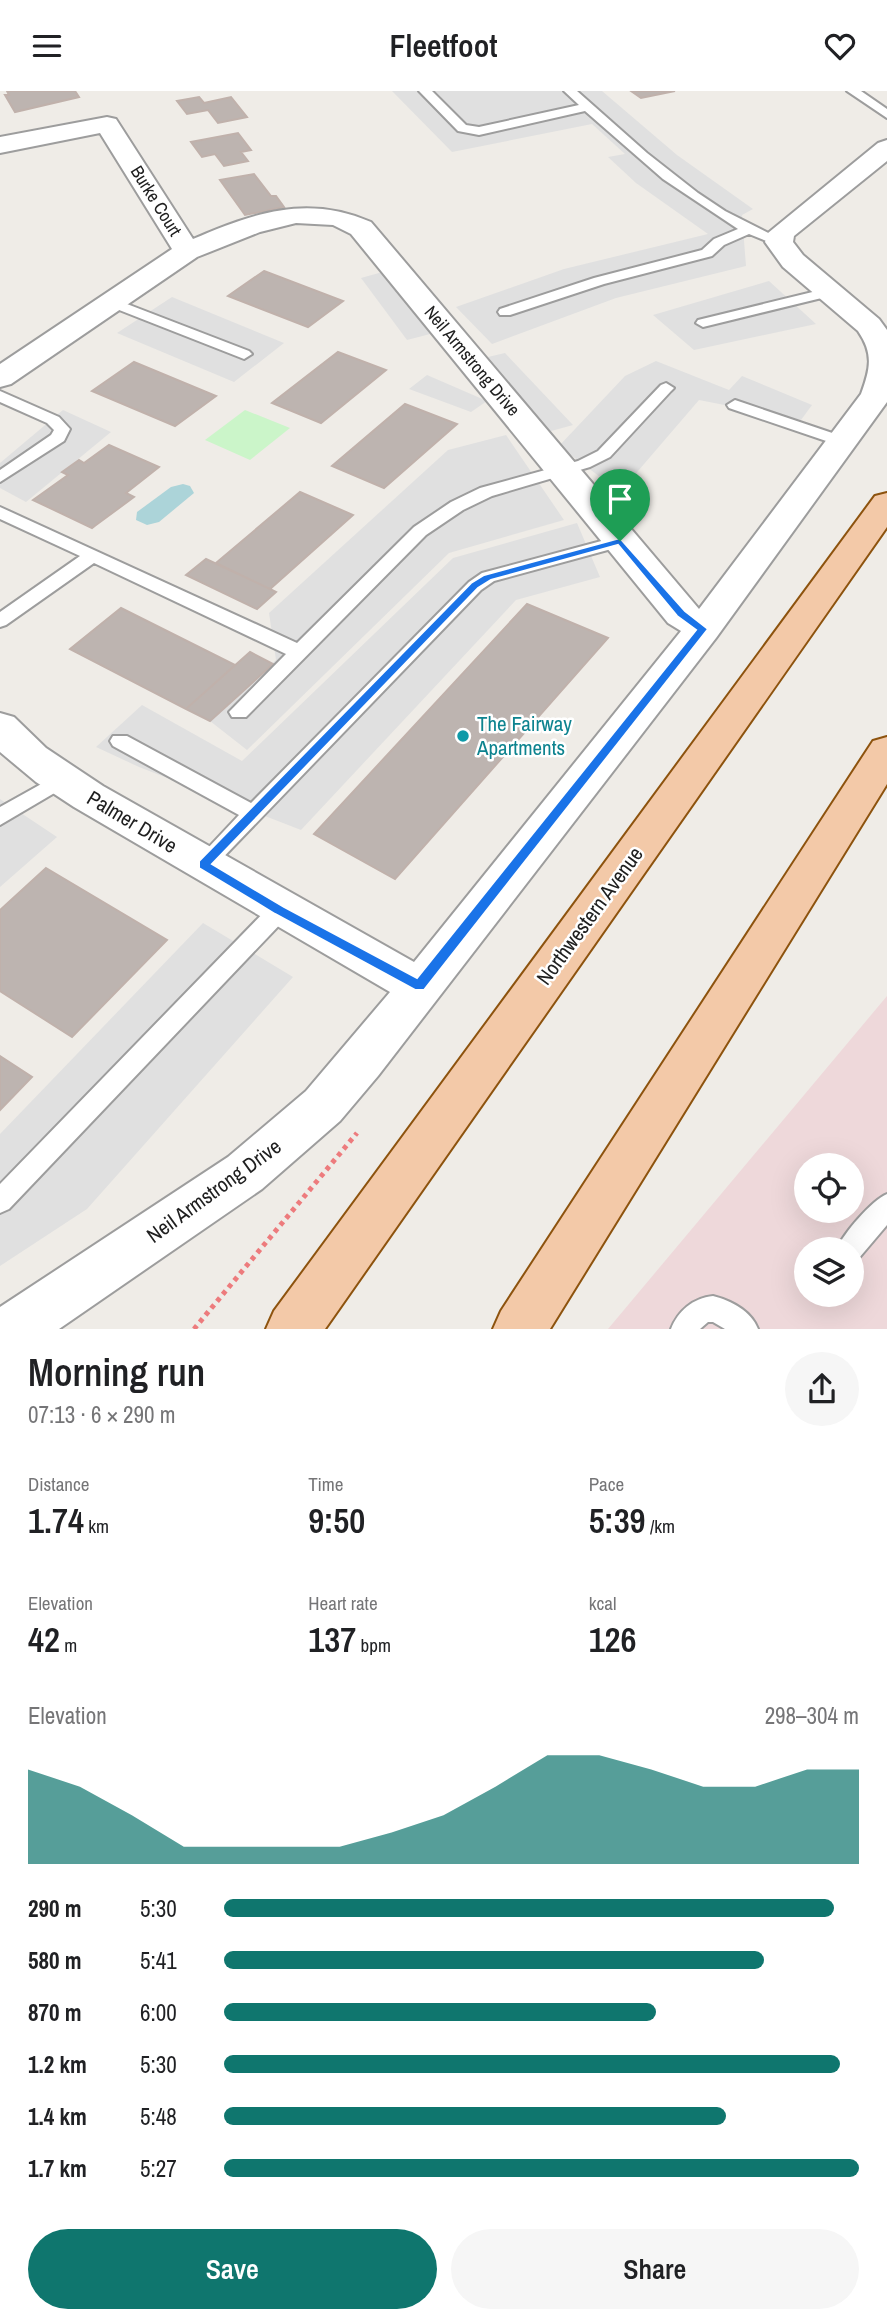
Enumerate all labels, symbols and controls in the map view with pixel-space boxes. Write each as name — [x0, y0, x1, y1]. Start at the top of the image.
text: Fleetfoot — [390, 24, 497, 67]
icon: menu — [28, 27, 66, 65]
icon: heart — [821, 27, 859, 65]
street label: Burke Court — [125, 161, 188, 241]
street label: Neil Armstrong Drive — [419, 300, 526, 421]
pin — [590, 469, 650, 541]
icon: arrive — [601, 480, 639, 518]
place label: The Fairway Apartments — [476, 709, 572, 762]
marker: The Fairway Apartments — [455, 728, 471, 744]
street label: Palmer Drive — [82, 783, 183, 860]
street label: Northwestern Avenue — [530, 841, 650, 991]
street label: Neil Armstrong Drive — [141, 1132, 287, 1249]
map controls — [794, 1153, 864, 1307]
button: locate — [794, 1153, 864, 1223]
button: layers — [794, 1237, 864, 1307]
text: Morning run — [28, 1347, 205, 1398]
button: share — [785, 1352, 859, 1426]
text: 07:13 · 6 × 290 m — [28, 1399, 175, 1430]
text: Distance — [28, 1471, 89, 1497]
text: Time — [308, 1471, 343, 1497]
text: Pace — [589, 1471, 624, 1497]
text: 1.74 — [28, 1497, 84, 1544]
text: 9:50 — [308, 1497, 365, 1544]
text: 5:39 — [589, 1497, 646, 1544]
text: km — [84, 1513, 109, 1539]
text: /km — [646, 1513, 675, 1539]
text: Elevation — [28, 1590, 93, 1616]
text: Heart rate — [308, 1590, 378, 1616]
text: kcal — [589, 1590, 616, 1616]
text: 42 — [28, 1616, 60, 1663]
text: 137 — [308, 1616, 356, 1663]
text: 126 — [589, 1616, 637, 1663]
text: m — [60, 1632, 77, 1658]
text: bpm — [356, 1632, 391, 1658]
text: Elevation — [28, 1700, 107, 1731]
text: 298–304 m — [765, 1700, 859, 1731]
text: 290 m — [28, 1893, 81, 1924]
text: 5:30 — [140, 1893, 177, 1924]
text: 580 m — [28, 1945, 81, 1976]
text: 5:41 — [140, 1945, 177, 1976]
text: 870 m — [28, 1997, 81, 2028]
text: 6:00 — [140, 1997, 177, 2028]
text: 1.2 km — [28, 2049, 87, 2080]
text: 5:30 — [140, 2049, 177, 2080]
text: 1.4 km — [28, 2101, 87, 2132]
text: 5:48 — [140, 2101, 177, 2132]
text: 1.7 km — [28, 2153, 87, 2184]
text: 5:27 — [140, 2153, 177, 2184]
button: Save — [28, 2229, 437, 2309]
button: Share — [451, 2229, 859, 2309]

